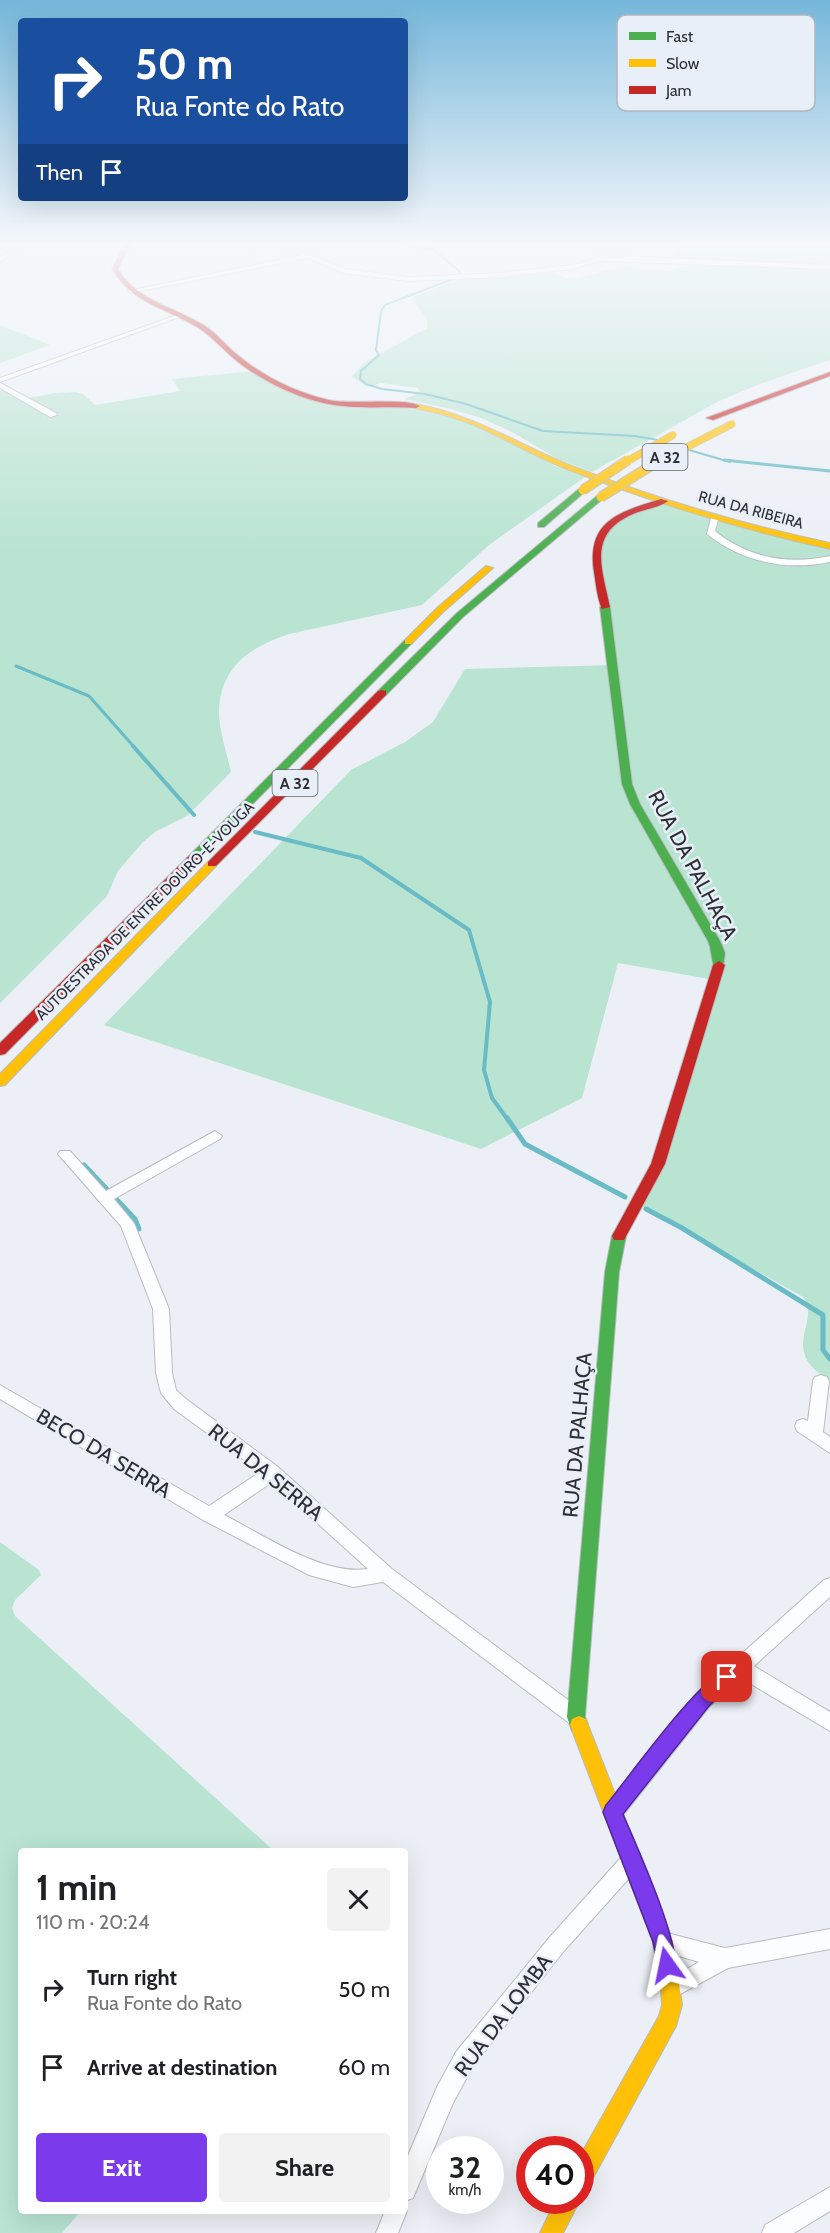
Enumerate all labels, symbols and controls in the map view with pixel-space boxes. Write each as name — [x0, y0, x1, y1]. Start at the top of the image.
legend — [617, 15, 815, 111]
text: Fast — [666, 27, 694, 46]
text: 50 m — [135, 38, 233, 90]
icon: right — [36, 42, 114, 120]
text: Slow — [666, 54, 700, 73]
text: Jam — [665, 81, 692, 100]
text: Rua Fonte do Rato — [135, 90, 344, 123]
icon: arrive — [95, 156, 128, 189]
text: Then — [36, 159, 83, 186]
road number: A 32 — [642, 444, 688, 470]
street label: RUA DA RIBEIRA — [697, 487, 806, 533]
road number: A 32 — [272, 770, 318, 796]
street label: RUA DA PALHAÇA — [643, 786, 743, 944]
street label: AUTOESTRADA DE ENTRE DOURO-E-VOUGA — [32, 798, 258, 1024]
street label: RUA DA PALHAÇA — [557, 1351, 597, 1519]
street label: BECO DA SERRA — [32, 1403, 176, 1503]
street label: RUA DA SERRA — [204, 1418, 328, 1526]
pin — [701, 1651, 752, 1702]
icon: arrive — [710, 1660, 743, 1693]
text: 1 min — [36, 1865, 117, 1909]
button: close — [327, 1868, 390, 1931]
text: 110 m · 20:24 — [36, 1910, 149, 1934]
position arrow — [635, 1933, 699, 1997]
street label: RUA DA LOMBA — [449, 1949, 557, 2081]
text: Turn right — [87, 1964, 177, 1991]
icon: right — [36, 1973, 69, 2006]
text: 50 m — [338, 1976, 390, 2003]
text: Rua Fonte do Rato — [87, 1991, 242, 2015]
icon: arrive — [36, 2051, 69, 2084]
text: Arrive at destination — [87, 2054, 277, 2081]
text: 60 m — [338, 2054, 390, 2081]
button: Exit — [36, 2133, 207, 2202]
button: Share — [219, 2133, 390, 2202]
speed limit sign: 40 — [516, 2136, 594, 2214]
text: 32 — [449, 2149, 481, 2186]
text: km/h — [449, 2181, 481, 2199]

